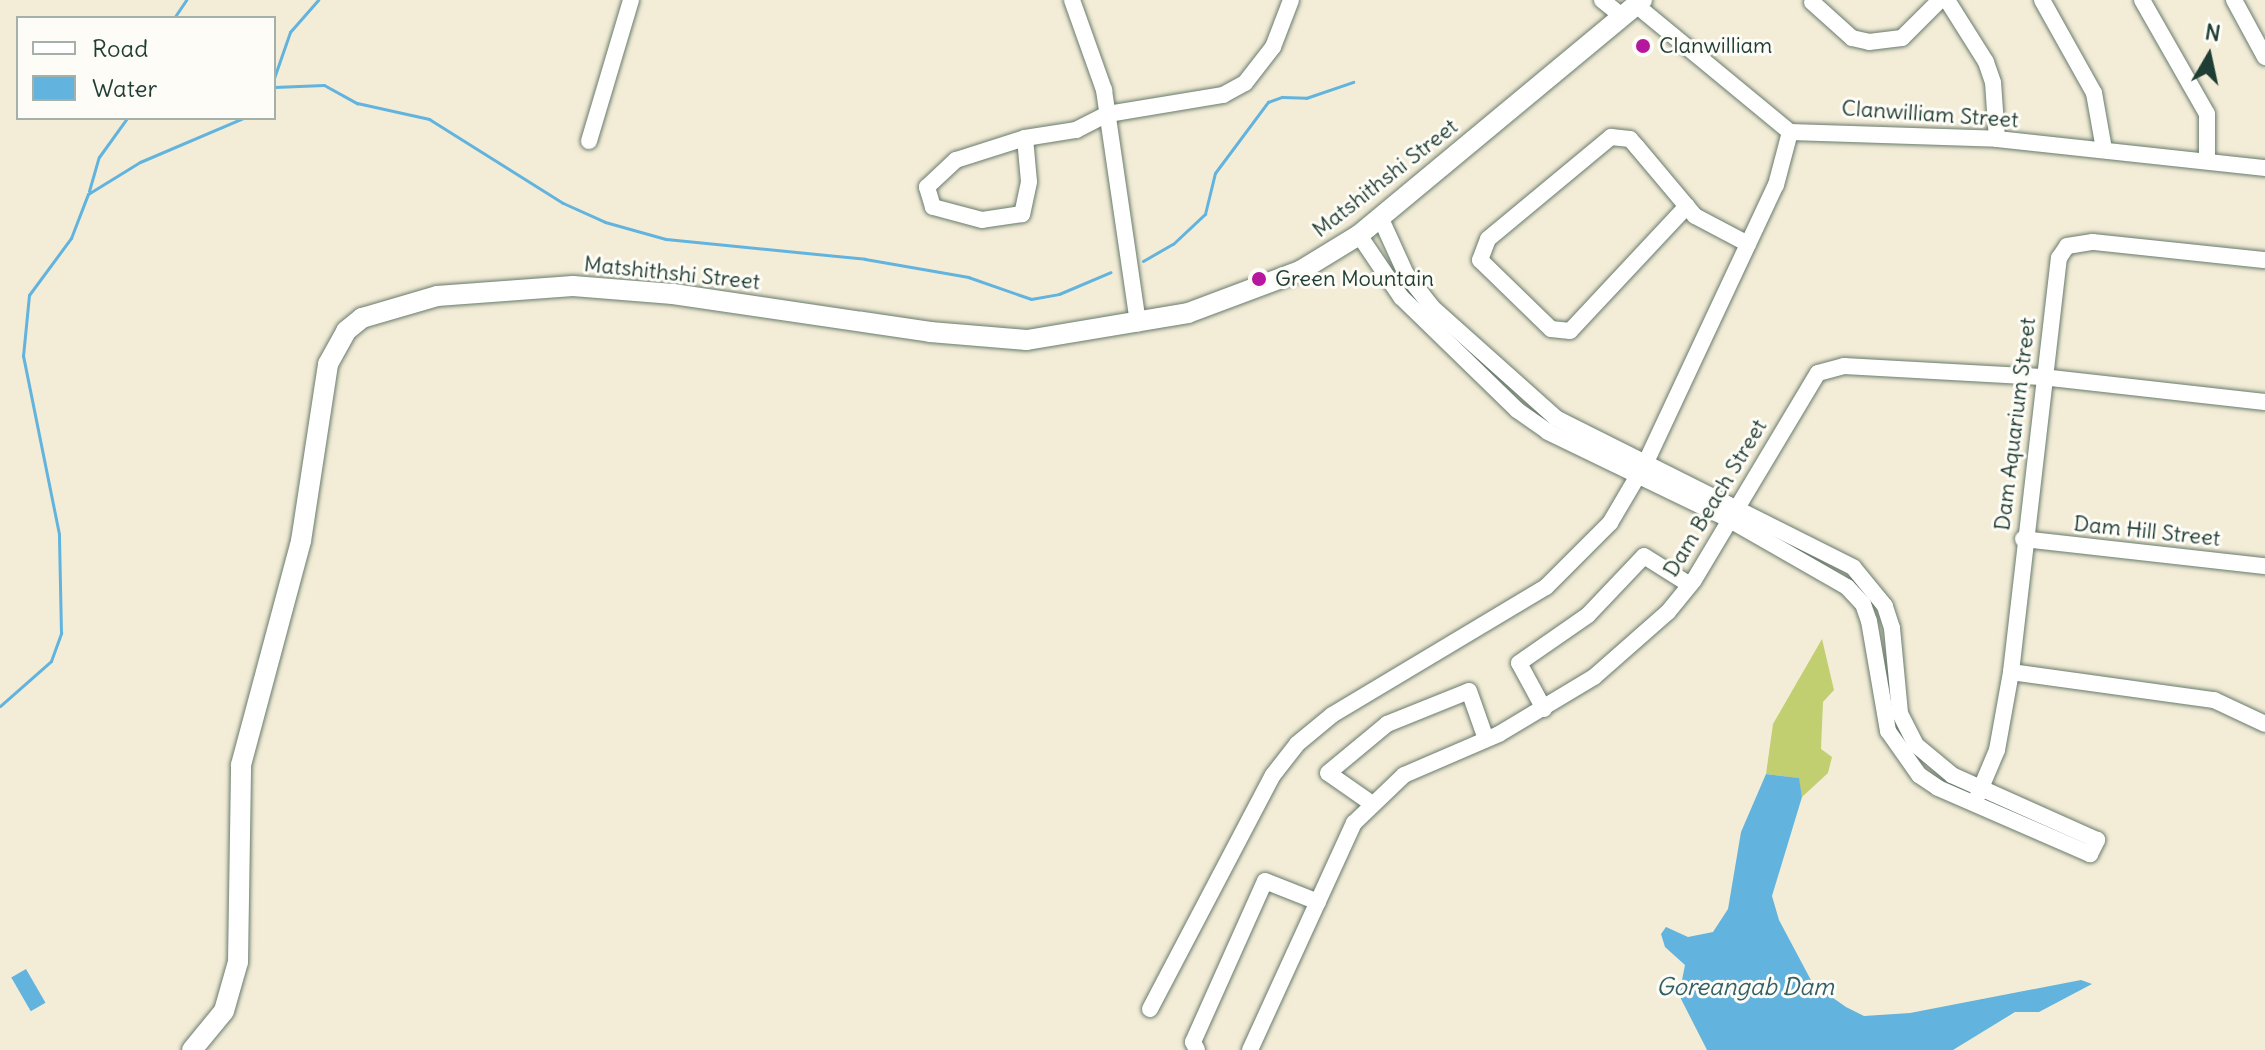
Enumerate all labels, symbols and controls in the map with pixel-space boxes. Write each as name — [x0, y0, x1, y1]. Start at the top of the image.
legend — [16, 16, 276, 120]
north arrow — [2169, 16, 2249, 96]
text: N — [2203, 17, 2222, 47]
text: Road — [92, 33, 148, 63]
place label: Clanwilliam — [1659, 33, 1772, 59]
marker: Clanwilliam — [1634, 37, 1652, 55]
text: Water — [92, 73, 157, 103]
street label: Clanwilliam Street — [1841, 95, 2019, 133]
street label: Matshithshi Street — [1307, 113, 1463, 243]
street label: Matshithshi Street — [583, 251, 761, 295]
place label: Green Mountain — [1275, 266, 1434, 292]
marker: Green Mountain — [1250, 270, 1268, 288]
street label: Dam Aquarium Street — [1989, 316, 2041, 532]
street label: Dam Beach Street — [1658, 414, 1772, 582]
street label: Dam Hill Street — [2072, 510, 2222, 552]
water label: Goreangab Dam — [1656, 973, 1834, 1001]

